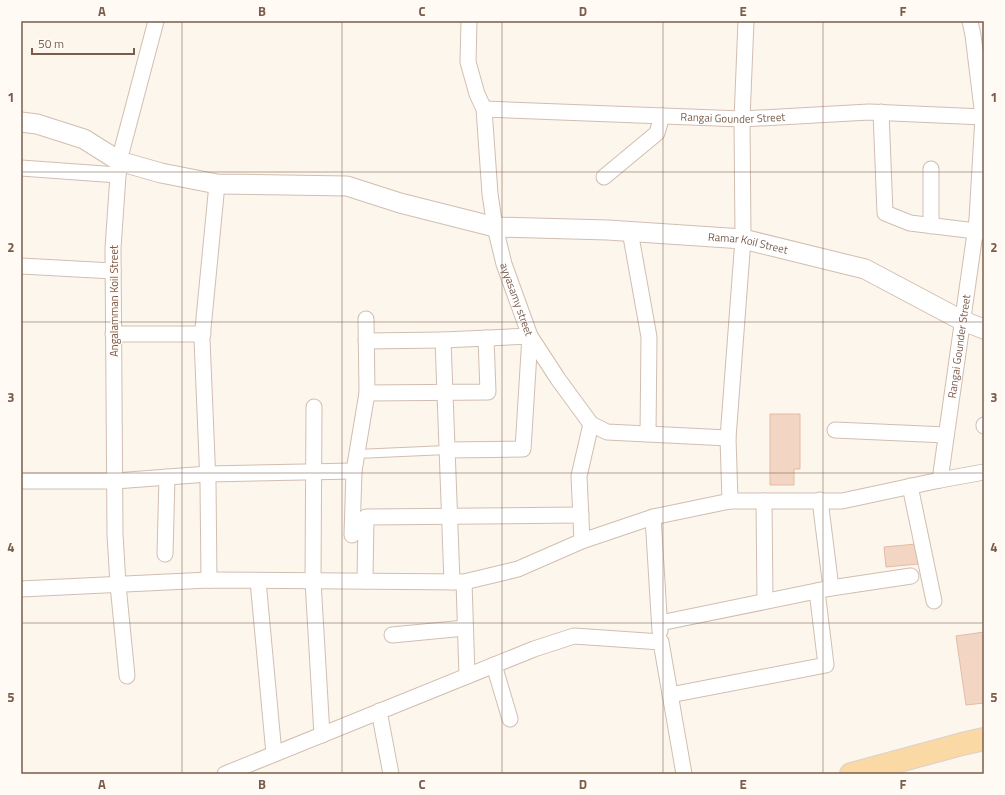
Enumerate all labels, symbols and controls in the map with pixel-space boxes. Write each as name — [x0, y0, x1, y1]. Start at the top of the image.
text: A — [98, 1, 106, 21]
text: B — [258, 1, 266, 21]
text: C — [418, 1, 426, 21]
text: D — [579, 1, 587, 21]
text: E — [739, 1, 747, 21]
text: F — [900, 1, 907, 21]
scale bar — [32, 30, 134, 56]
text: 50 m — [38, 34, 64, 53]
text: 1 — [7, 87, 15, 107]
text: 1 — [990, 87, 998, 107]
street label: Rangai Gounder Street — [680, 109, 786, 127]
street label: Ramar Koil Street — [708, 229, 790, 258]
text: 2 — [7, 237, 15, 257]
text: 2 — [990, 237, 998, 257]
street label: Angalamman Koil Street — [106, 245, 122, 357]
street label: ayyasamy street — [496, 260, 537, 338]
street label: Rangai Gounder Street — [944, 293, 974, 399]
text: 3 — [7, 387, 15, 407]
text: 3 — [990, 387, 998, 407]
text: 4 — [7, 537, 15, 557]
text: 4 — [990, 537, 998, 557]
text: 5 — [7, 687, 15, 707]
text: 5 — [990, 687, 998, 707]
text: A — [98, 774, 106, 794]
text: B — [258, 774, 266, 794]
text: C — [418, 774, 426, 794]
text: D — [579, 774, 587, 794]
text: E — [739, 774, 747, 794]
text: F — [900, 774, 907, 794]

